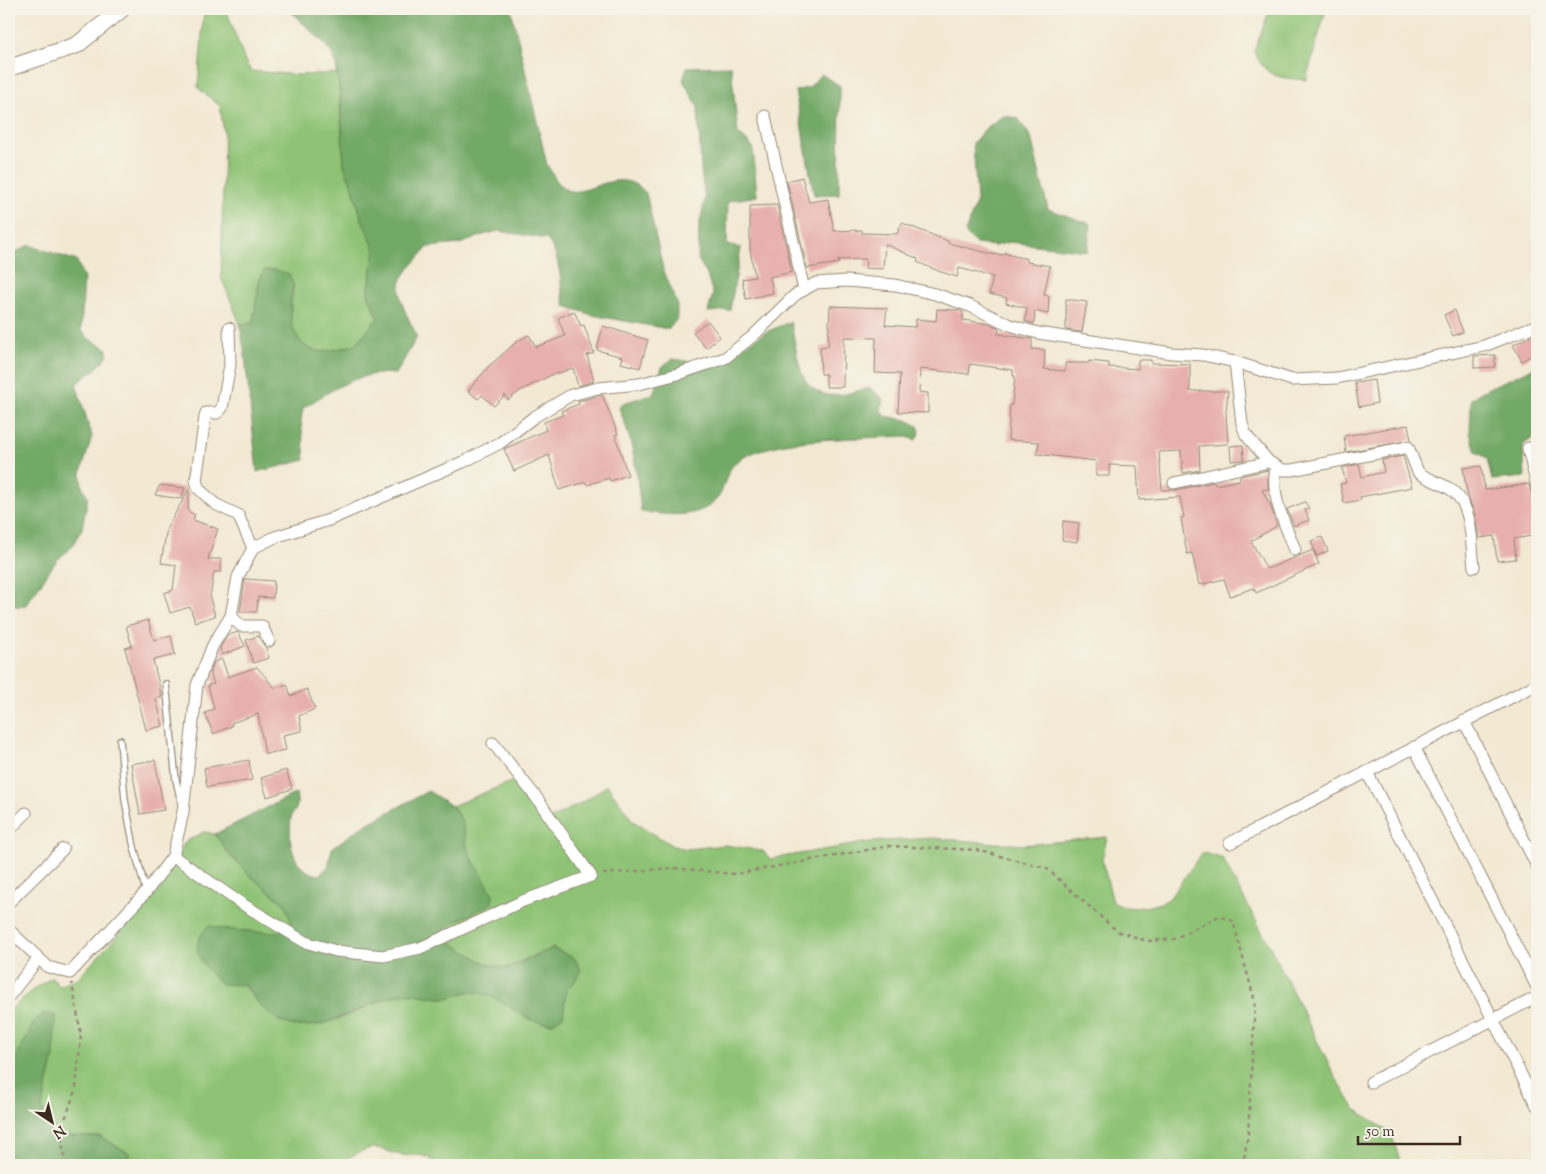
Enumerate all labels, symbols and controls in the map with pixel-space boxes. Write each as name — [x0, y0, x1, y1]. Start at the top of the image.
north arrow — [28, 1096, 78, 1146]
scale bar — [1358, 1114, 1461, 1146]
text: N — [48, 1120, 69, 1142]
text: 50 m — [1365, 1122, 1395, 1143]

